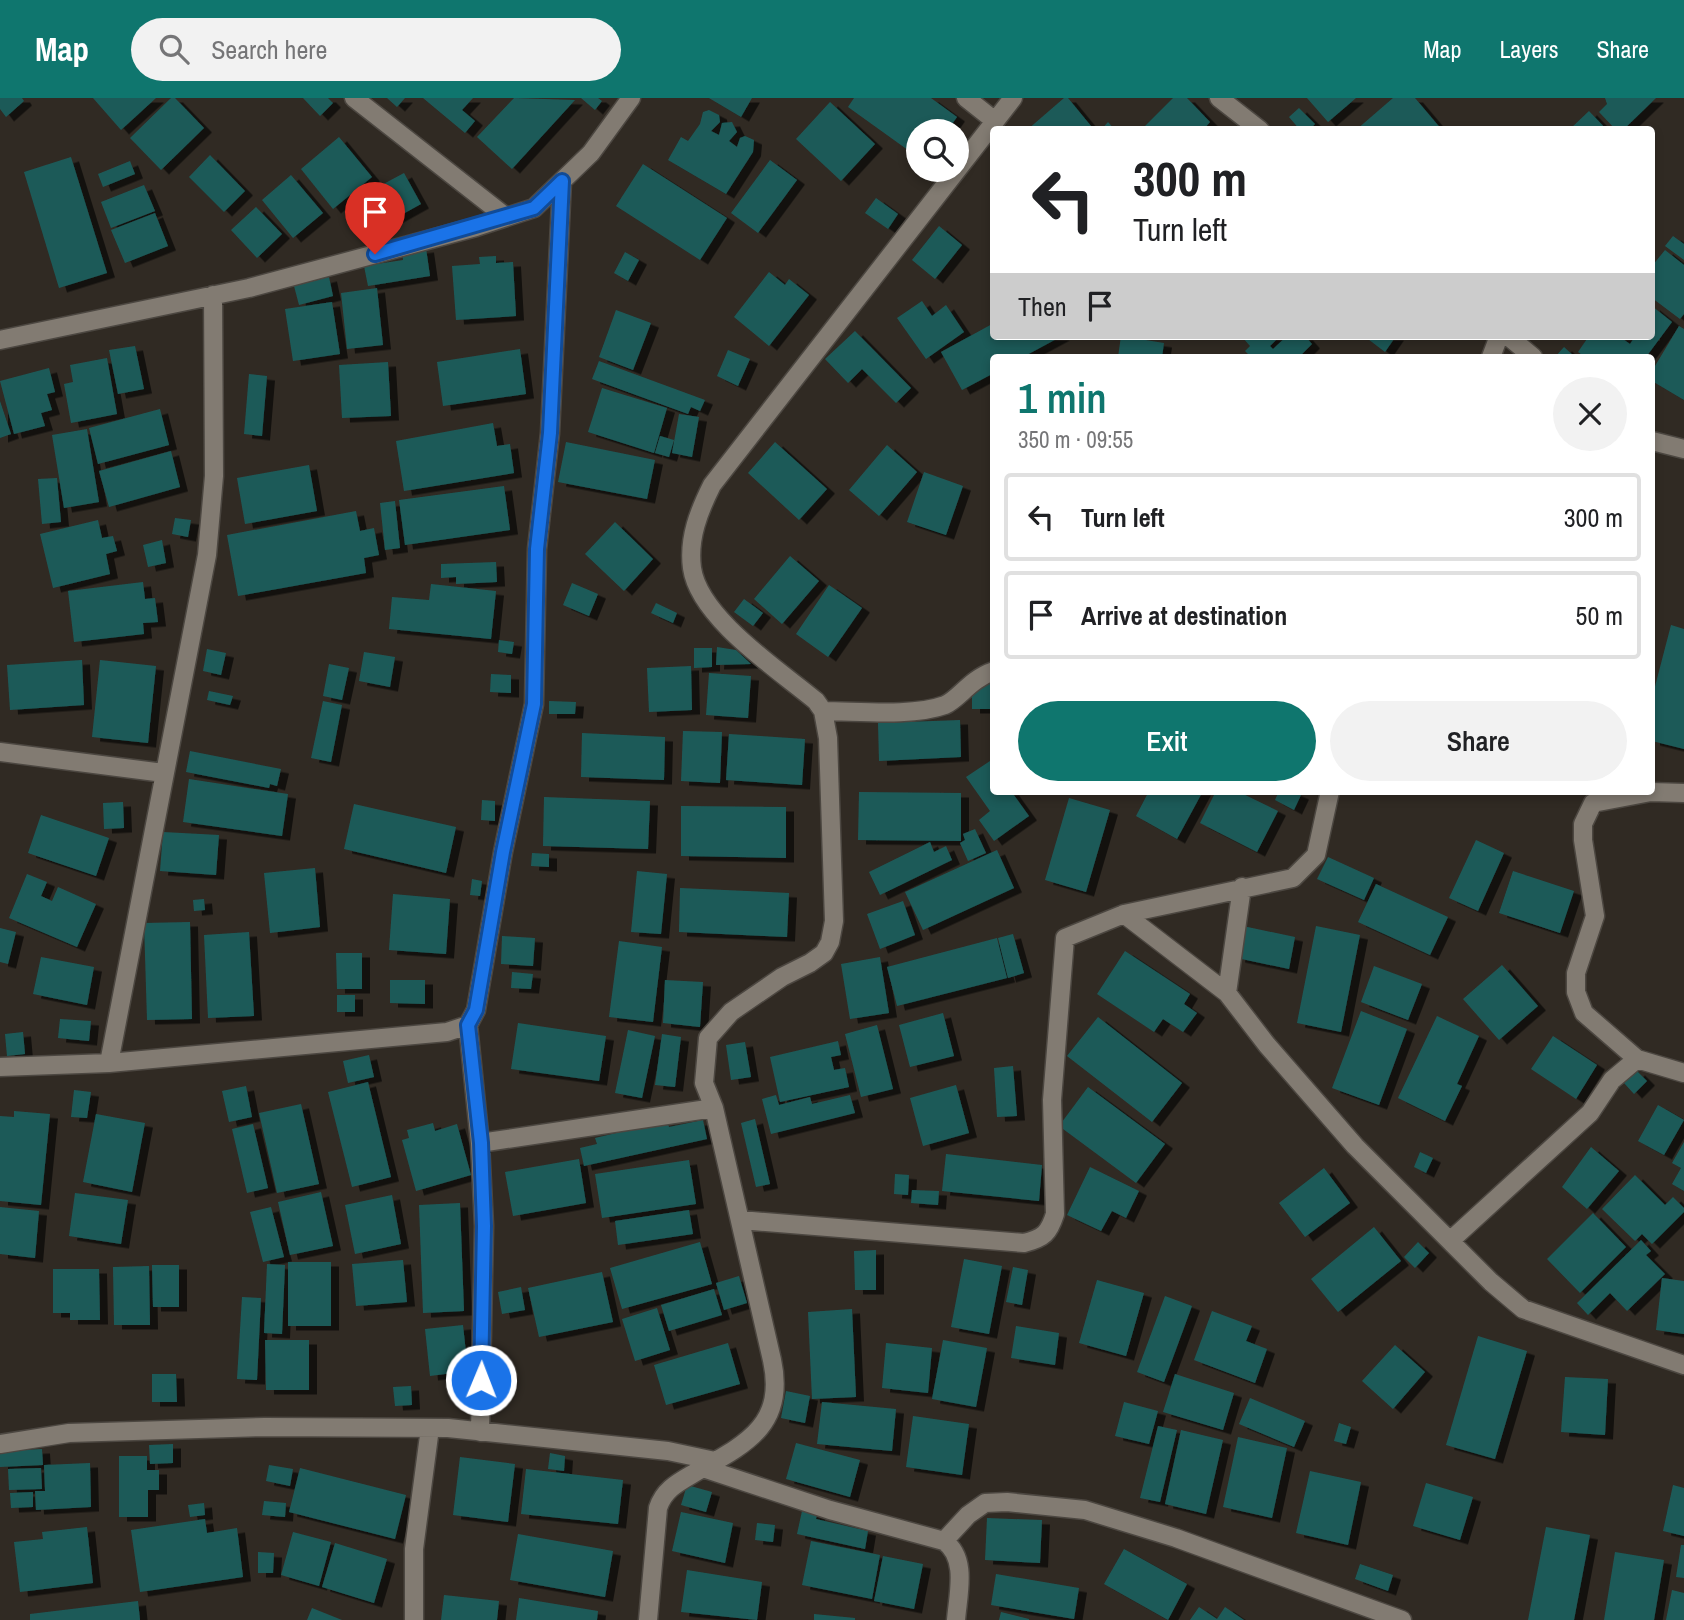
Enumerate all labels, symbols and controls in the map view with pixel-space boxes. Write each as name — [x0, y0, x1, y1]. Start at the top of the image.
search box — [131, 18, 621, 81]
text: Map — [35, 27, 89, 71]
icon: search — [155, 30, 193, 68]
text: Search here — [211, 32, 327, 67]
text: Map — [1423, 33, 1461, 65]
text: Layers — [1499, 33, 1558, 65]
text: Share — [1596, 33, 1649, 65]
map controls — [906, 119, 969, 182]
button: search — [906, 119, 969, 182]
text: 300 m — [1133, 145, 1247, 211]
icon: left — [1018, 154, 1109, 245]
pin — [345, 182, 405, 254]
icon: arrive — [356, 193, 394, 231]
text: Turn left — [1133, 208, 1227, 251]
icon: arrive — [1081, 287, 1119, 325]
text: Then — [1018, 289, 1067, 324]
text: 1 min — [1018, 370, 1107, 426]
button: close — [1553, 377, 1627, 451]
text: 350 m · 09:55 — [1018, 424, 1133, 455]
icon: left — [1022, 498, 1060, 536]
text: Turn left — [1081, 500, 1165, 535]
text: 300 m — [1564, 500, 1623, 535]
icon: arrive — [1022, 596, 1060, 634]
text: Arrive at destination — [1081, 598, 1287, 633]
text: 50 m — [1576, 598, 1623, 633]
button: Exit — [1018, 701, 1316, 781]
button: Share — [1330, 701, 1627, 781]
position arrow — [444, 1343, 518, 1417]

